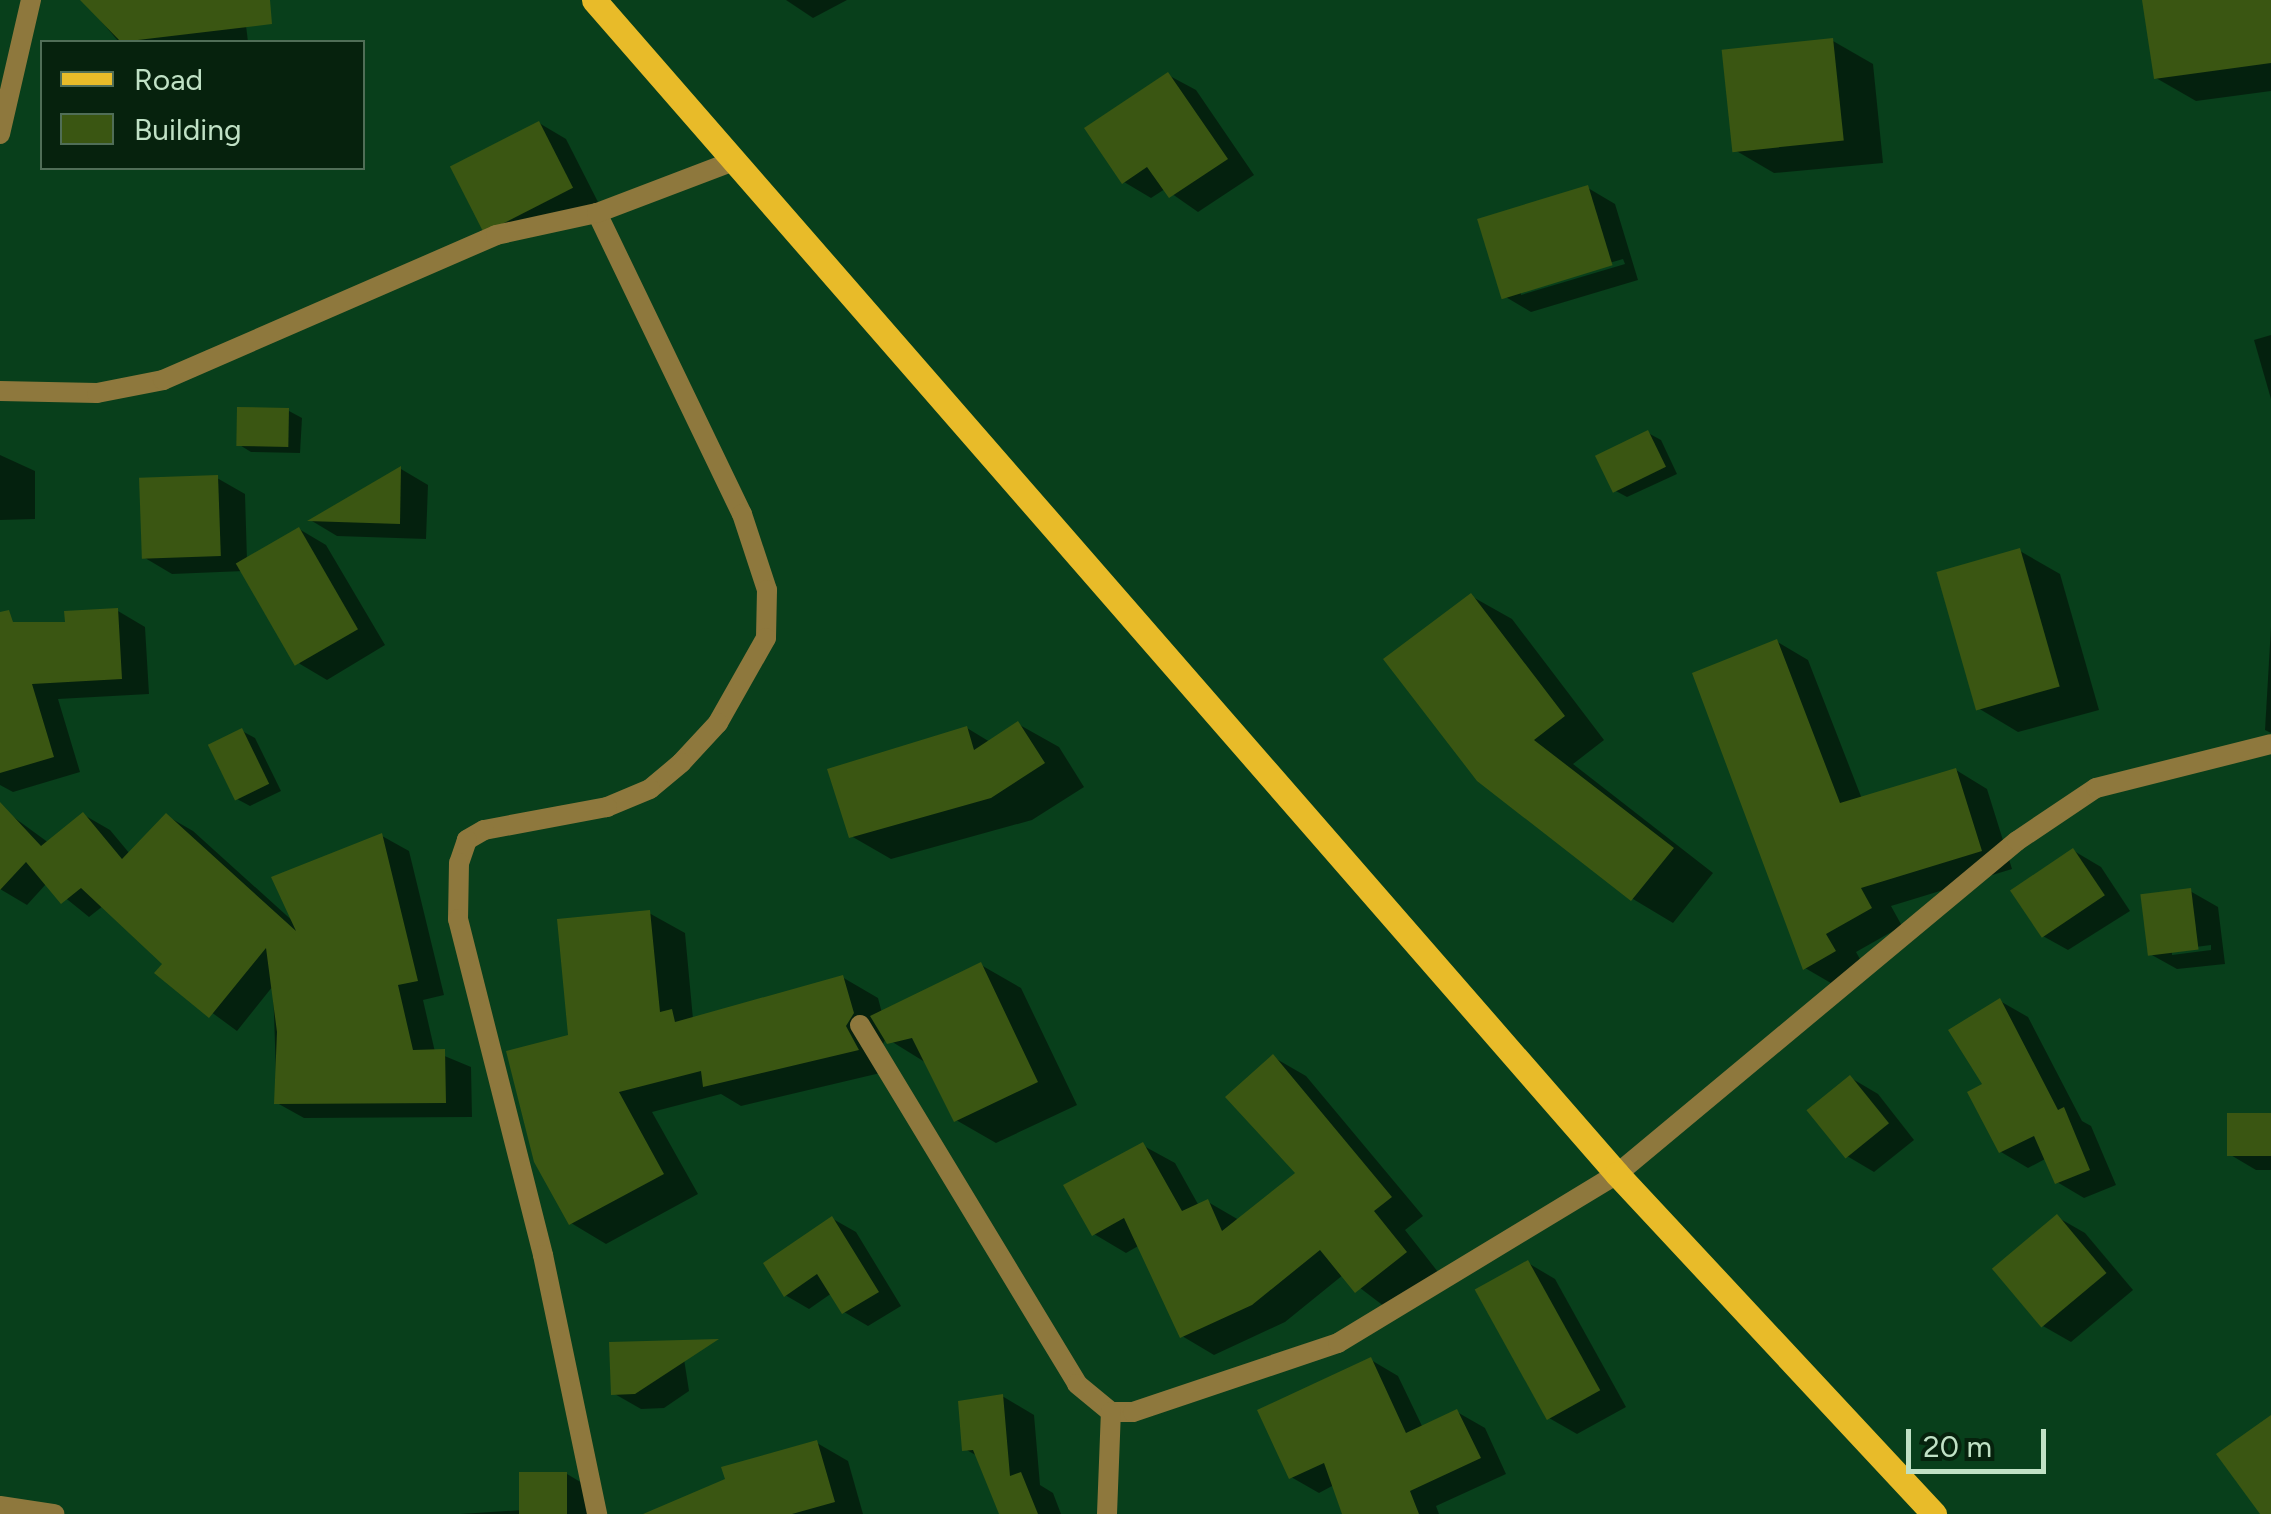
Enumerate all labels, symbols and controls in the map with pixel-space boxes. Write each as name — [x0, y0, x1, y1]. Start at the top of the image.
legend — [40, 40, 365, 170]
text: Road — [134, 61, 203, 98]
text: Building — [134, 111, 242, 148]
scale bar — [1911, 1409, 2051, 1471]
text: 20 m — [1923, 1428, 1992, 1465]

